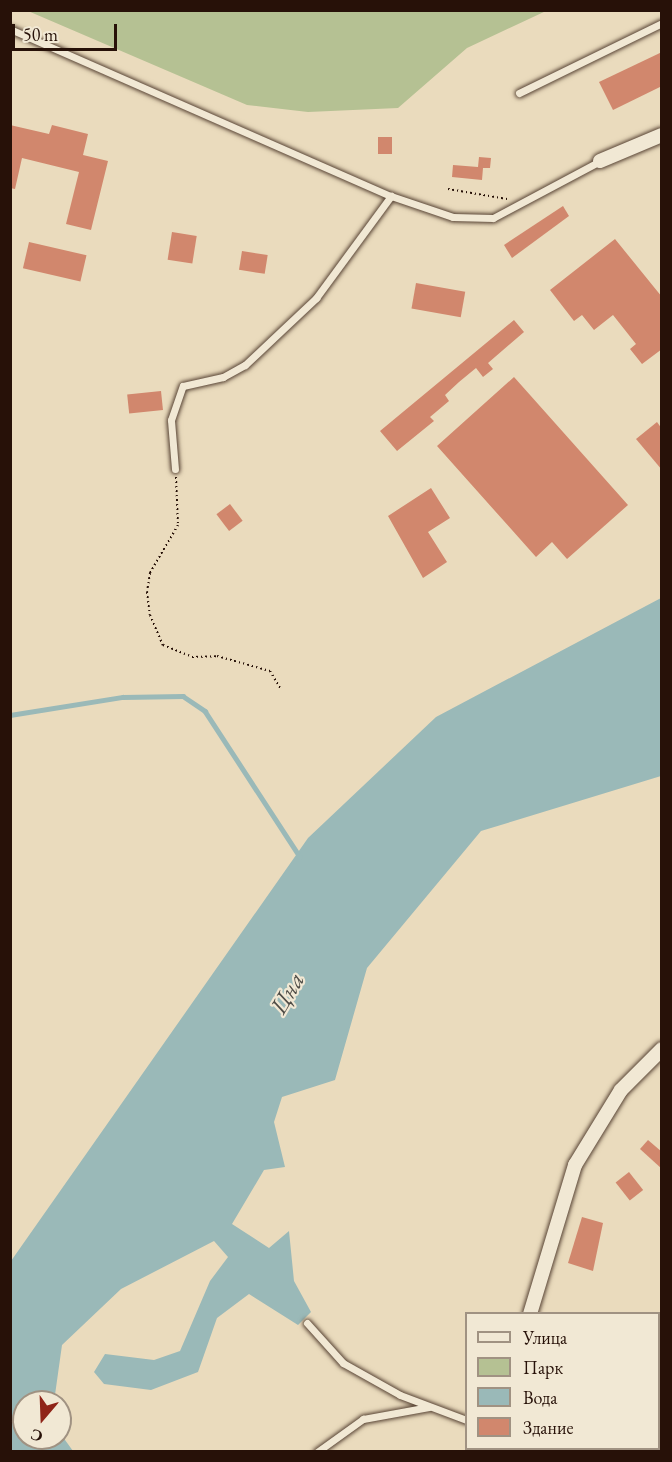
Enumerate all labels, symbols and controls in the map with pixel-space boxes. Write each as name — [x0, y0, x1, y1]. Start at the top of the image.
scale bar — [15, 12, 120, 50]
text: 50 m — [23, 23, 58, 46]
water label: Цна — [264, 967, 310, 1019]
legend — [465, 1312, 660, 1450]
text: Улица — [523, 1326, 567, 1349]
text: Парк — [523, 1356, 563, 1379]
text: Вода — [523, 1386, 557, 1409]
north arrow — [12, 1390, 72, 1450]
text: Здание — [523, 1416, 573, 1439]
text: С — [28, 1424, 45, 1447]

